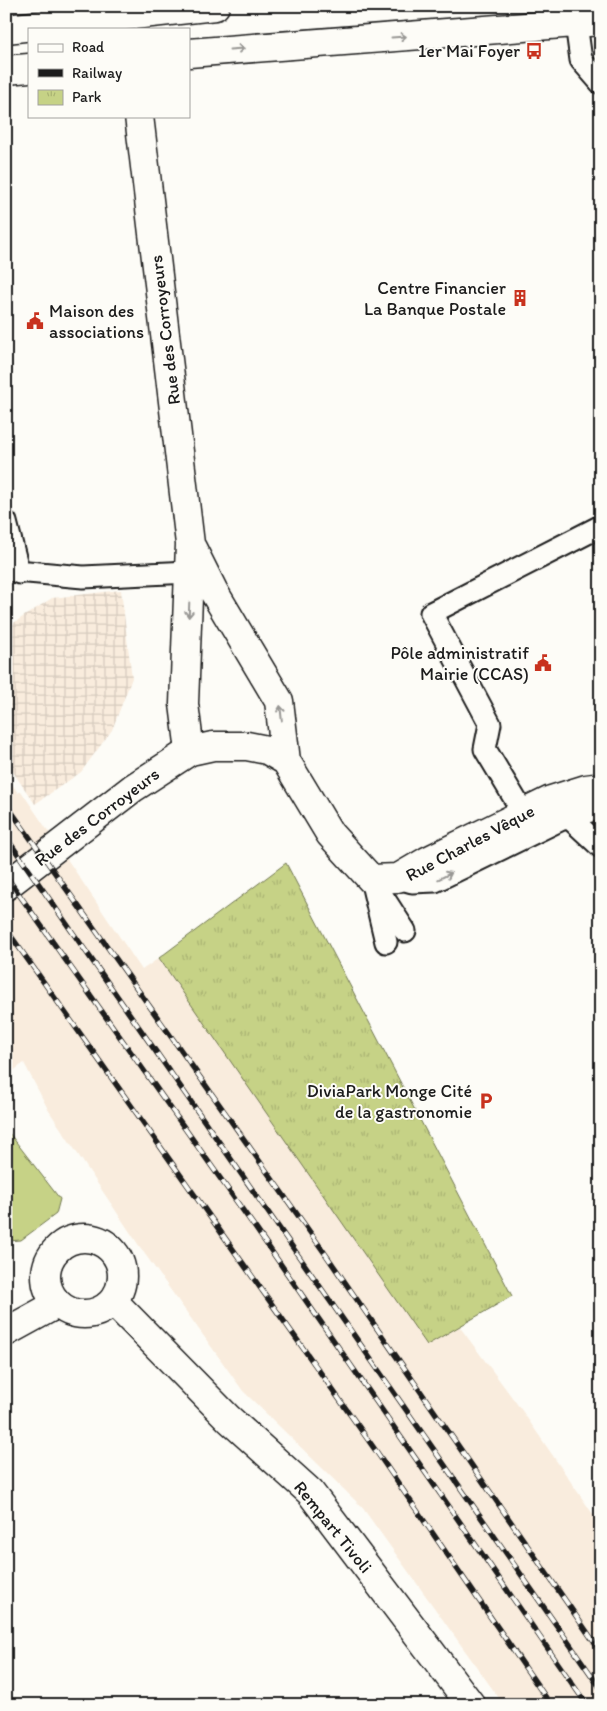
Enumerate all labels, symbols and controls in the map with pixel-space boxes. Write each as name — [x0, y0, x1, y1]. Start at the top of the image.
legend — [28, 28, 190, 118]
one-way arrow — [391, 32, 407, 42]
text: Road — [72, 38, 105, 56]
place label: 1er Mai Foyer — [418, 40, 520, 62]
bus stop icon: 1er Mai Foyer — [524, 41, 544, 61]
one-way arrow — [229, 45, 245, 54]
text: Railway — [72, 64, 122, 82]
text: Park — [72, 88, 102, 106]
street label: Rue des Corroyeurs — [145, 254, 185, 406]
place label: Centre Financier La Banque Postale — [364, 277, 507, 320]
building icon: Centre Financier La Banque Postale — [510, 288, 530, 308]
place label: Maison des associations — [49, 300, 144, 343]
public building icon: Maison des associations — [25, 311, 45, 331]
one-way arrow — [184, 602, 194, 618]
place label: Pôle administratif Mairie (CCAS) — [390, 642, 529, 685]
public building icon: Pôle administratif Mairie (CCAS) — [533, 653, 553, 673]
one-way arrow — [276, 705, 286, 721]
street label: Rue des Corroyeurs — [30, 763, 164, 871]
street label: Rue Charles Vêque — [402, 800, 538, 886]
one-way arrow — [437, 871, 452, 880]
place label: DiviaPark Monge Cité de la gastronomie — [307, 1080, 472, 1123]
parking icon: DiviaPark Monge Cité de la gastronomie — [476, 1091, 496, 1111]
street label: Rempart Tivoli — [289, 1477, 377, 1577]

